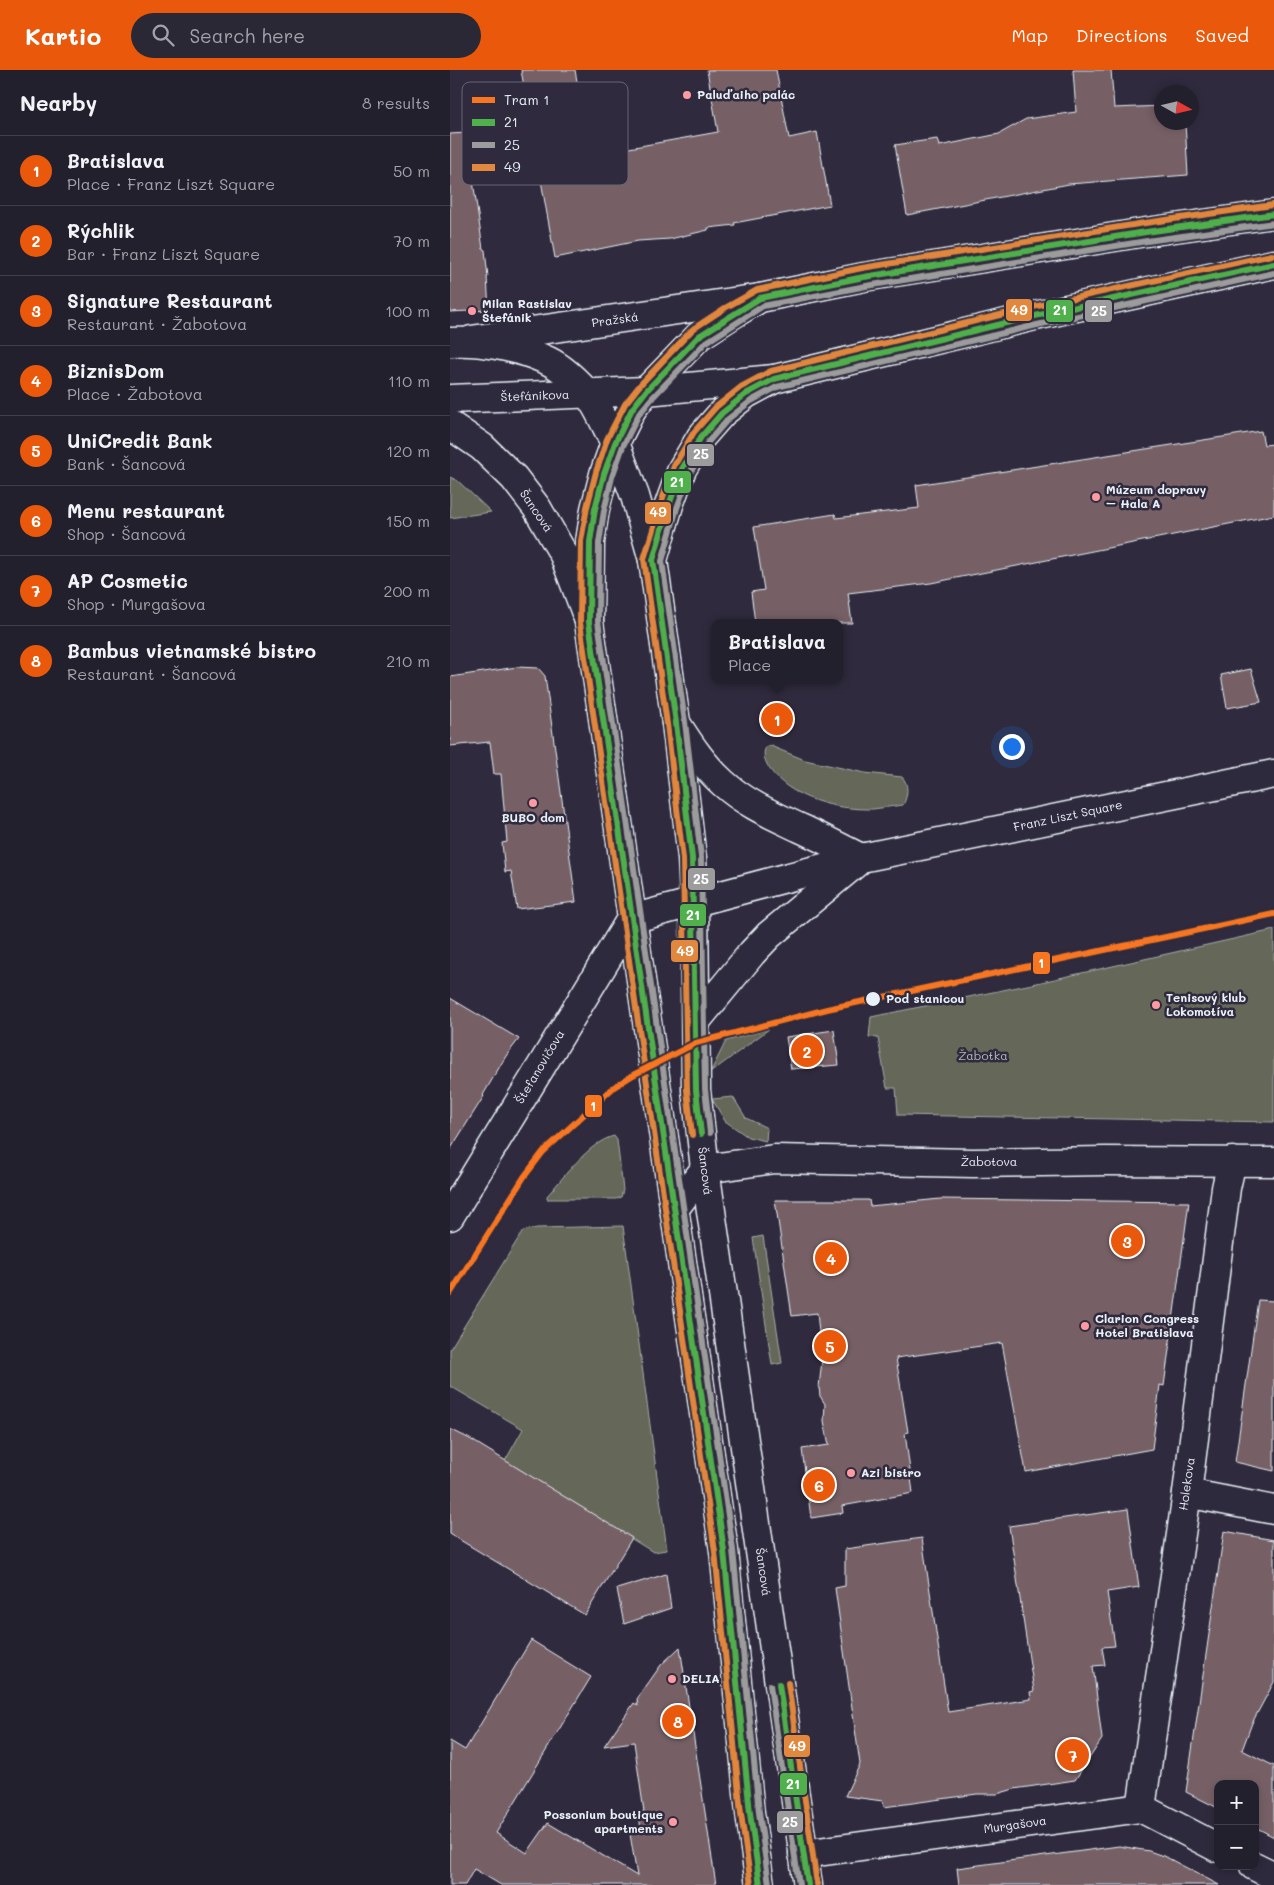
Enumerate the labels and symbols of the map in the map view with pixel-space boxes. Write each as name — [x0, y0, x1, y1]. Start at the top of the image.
legend — [462, 82, 628, 185]
north arrow — [1154, 85, 1199, 130]
place label: Paluďaiho palác — [697, 86, 795, 102]
marker: Paluďaiho palác — [681, 89, 693, 101]
text: Tram 1 — [504, 90, 549, 109]
text: 21 — [504, 112, 518, 131]
text: 25 — [504, 135, 520, 154]
text: 49 — [504, 157, 521, 176]
place label: Milan Rastislav Štefánik — [482, 295, 572, 325]
line badge: 49 — [1005, 298, 1033, 322]
line badge: 21 — [1045, 299, 1074, 323]
line badge: 25 — [1084, 299, 1113, 323]
text: 49 — [1010, 300, 1028, 319]
text: 21 — [1053, 300, 1067, 319]
text: 25 — [1091, 301, 1107, 320]
marker: Milan Rastislav Štefánik — [466, 305, 478, 317]
street label: Pražská — [590, 308, 639, 330]
street label: Štefánikova — [500, 386, 570, 404]
line badge: 25 — [686, 443, 715, 467]
text: 25 — [693, 444, 709, 463]
line badge: 21 — [663, 470, 692, 494]
text: 21 — [670, 472, 684, 491]
place label: Múzeum dopravy – Hala A — [1106, 481, 1207, 511]
street label: Šancová — [517, 486, 557, 535]
marker: Múzeum dopravy – Hala A — [1090, 491, 1102, 503]
line badge: 49 — [644, 501, 672, 525]
text: 49 — [649, 502, 667, 521]
pin: 1 — [761, 700, 793, 738]
your location — [999, 734, 1025, 760]
street label: Franz Liszt Square — [1012, 796, 1124, 834]
marker: BUBO dom — [527, 797, 539, 809]
place label: BUBO dom — [501, 809, 565, 825]
line badge: 25 — [687, 867, 716, 891]
text: 25 — [693, 869, 709, 888]
line badge: 21 — [679, 903, 707, 927]
text: 21 — [686, 905, 700, 924]
line badge: 49 — [670, 939, 699, 963]
text: 49 — [676, 941, 694, 960]
line badge: 1 — [1032, 951, 1051, 975]
text: 1 — [1038, 953, 1044, 972]
place label: Tenisový klub Lokomotíva — [1166, 989, 1246, 1019]
marker: Pod stanicou — [864, 990, 882, 1008]
place label: Pod stanicou — [886, 990, 965, 1006]
marker: Tenisový klub Lokomotíva — [1150, 999, 1162, 1011]
street label: Štefanovičova — [511, 1027, 567, 1106]
pin: 2 — [791, 1032, 823, 1070]
park label: Žabotka — [958, 1047, 1008, 1063]
line badge: 1 — [584, 1094, 603, 1118]
text: 1 — [590, 1096, 596, 1115]
street label: Šancová — [695, 1146, 717, 1196]
street label: Žabotova — [961, 1153, 1017, 1169]
pin: 3 — [1111, 1222, 1143, 1260]
pin: 4 — [815, 1239, 847, 1277]
place label: Clarion Congress Hotel Bratislava — [1095, 1310, 1199, 1340]
marker: Clarion Congress Hotel Bratislava — [1079, 1320, 1091, 1332]
pin: 5 — [814, 1327, 846, 1365]
street label: Holekova — [1174, 1456, 1198, 1511]
place label: Azi bistro — [861, 1464, 921, 1480]
pin: 6 — [803, 1466, 835, 1504]
marker: Azi bistro — [845, 1467, 857, 1479]
street label: Šancová — [753, 1547, 775, 1597]
place label: DELIA — [682, 1670, 720, 1686]
marker: DELIA — [666, 1673, 678, 1685]
pin: 8 — [662, 1702, 694, 1740]
line badge: 49 — [783, 1734, 811, 1758]
text: 49 — [788, 1736, 806, 1755]
pin: 7 — [1057, 1736, 1089, 1774]
line badge: 21 — [779, 1772, 808, 1796]
text: 21 — [786, 1774, 800, 1793]
place label: Possonium boutique apartments — [544, 1806, 663, 1836]
line badge: 25 — [776, 1810, 804, 1834]
text: 25 — [782, 1812, 798, 1831]
street label: Murgašova — [982, 1812, 1047, 1836]
marker: Possonium boutique apartments — [667, 1816, 679, 1828]

